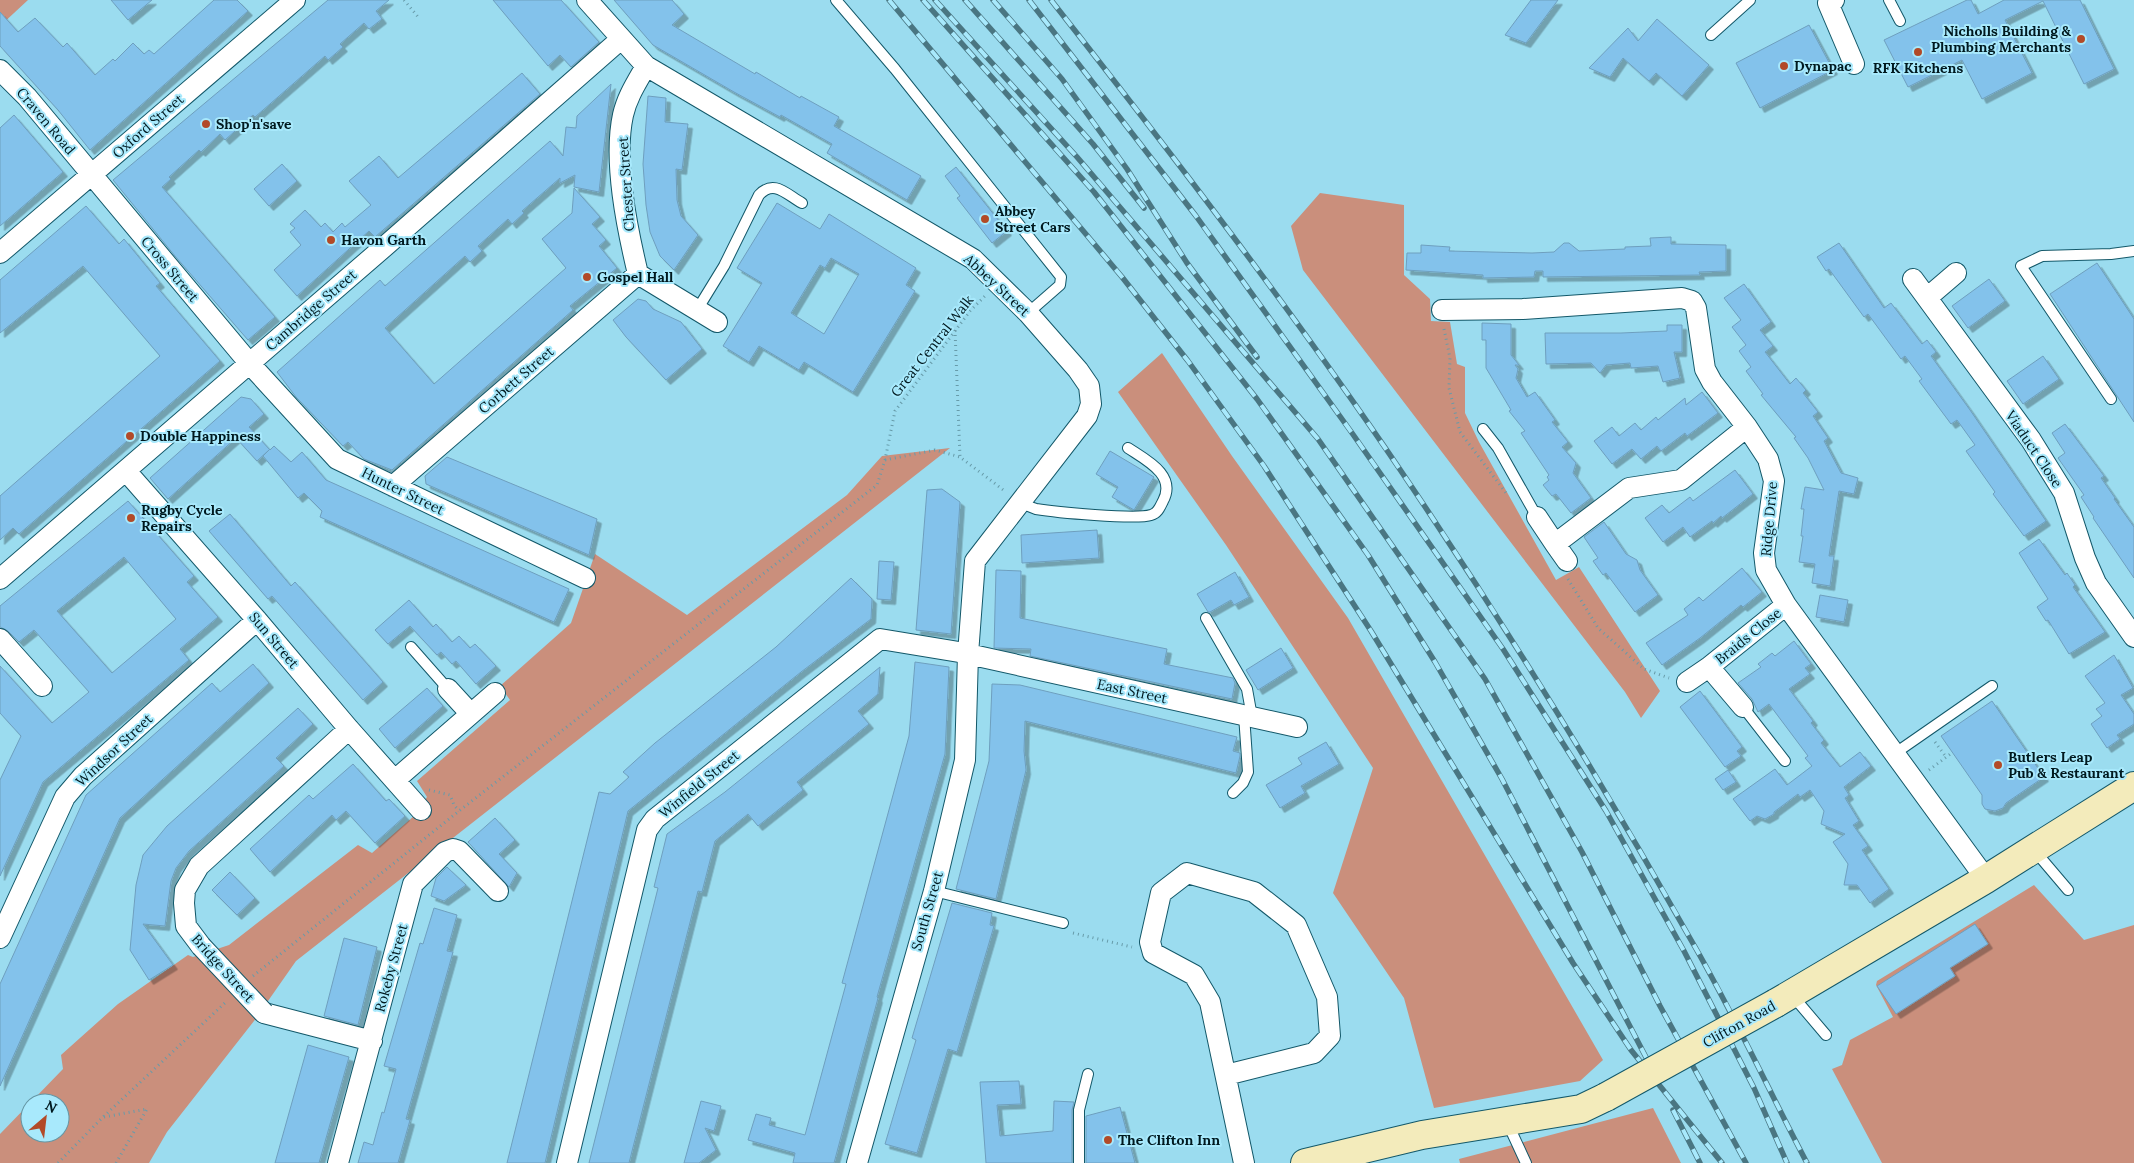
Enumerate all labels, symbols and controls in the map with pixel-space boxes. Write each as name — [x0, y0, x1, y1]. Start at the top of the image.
place label: Nicholls Building & Plumbing Merchants — [1931, 22, 2072, 56]
marker: Nicholls Building & Plumbing Merchants — [2075, 33, 2087, 45]
marker: RFK Kitchens — [1912, 46, 1924, 58]
place label: Dynapac — [1794, 57, 1852, 75]
place label: RFK Kitchens — [1873, 59, 1964, 77]
marker: Dynapac — [1778, 60, 1790, 72]
street label: Craven Road — [13, 84, 79, 158]
street label: Oxford Street — [109, 90, 188, 162]
place label: Shop'n'save — [216, 115, 292, 133]
marker: Shop'n'save — [200, 118, 212, 130]
street label: Chester Street — [614, 136, 638, 232]
place label: Abbey Street Cars — [995, 202, 1071, 236]
marker: Abbey Street Cars — [979, 213, 991, 225]
place label: Havon Garth — [341, 231, 427, 249]
street label: Cross Street — [137, 232, 203, 306]
marker: Havon Garth — [325, 234, 337, 246]
street label: Abbey Street — [960, 249, 1034, 320]
street label: Cambridge Street — [262, 265, 361, 354]
place label: Gospel Hall — [597, 268, 674, 286]
marker: Gospel Hall — [581, 271, 593, 283]
street label: Great Central Walk — [887, 291, 978, 400]
street label: Corbett Street — [475, 342, 558, 418]
street label: Viaduct Close — [2001, 406, 2067, 491]
place label: Double Happiness — [140, 427, 261, 445]
marker: Double Happiness — [124, 430, 136, 442]
street label: Hunter Street — [359, 463, 448, 519]
street label: Ridge Drive — [1757, 480, 1781, 557]
place label: Rugby Cycle Repairs — [141, 501, 223, 535]
marker: Rugby Cycle Repairs — [125, 512, 137, 524]
street label: Braids Close — [1711, 604, 1785, 668]
street label: Sun Street — [245, 608, 303, 672]
street label: East Street — [1095, 675, 1169, 707]
street label: Windsor Street — [72, 709, 157, 790]
street label: Winfield Street — [655, 746, 743, 822]
place label: Butlers Leap Pub & Restaurant — [2008, 748, 2125, 782]
marker: Butlers Leap Pub & Restaurant — [1992, 759, 2004, 771]
street label: South Street — [907, 869, 947, 953]
street label: Rokeby Street — [371, 921, 412, 1014]
street label: Bridge Street — [188, 930, 259, 1006]
street label: Clifton Road — [1699, 997, 1779, 1051]
north arrow — [20, 1093, 70, 1143]
text: N — [42, 1096, 60, 1117]
place label: The Clifton Inn — [1118, 1131, 1220, 1149]
marker: The Clifton Inn — [1102, 1134, 1114, 1146]

